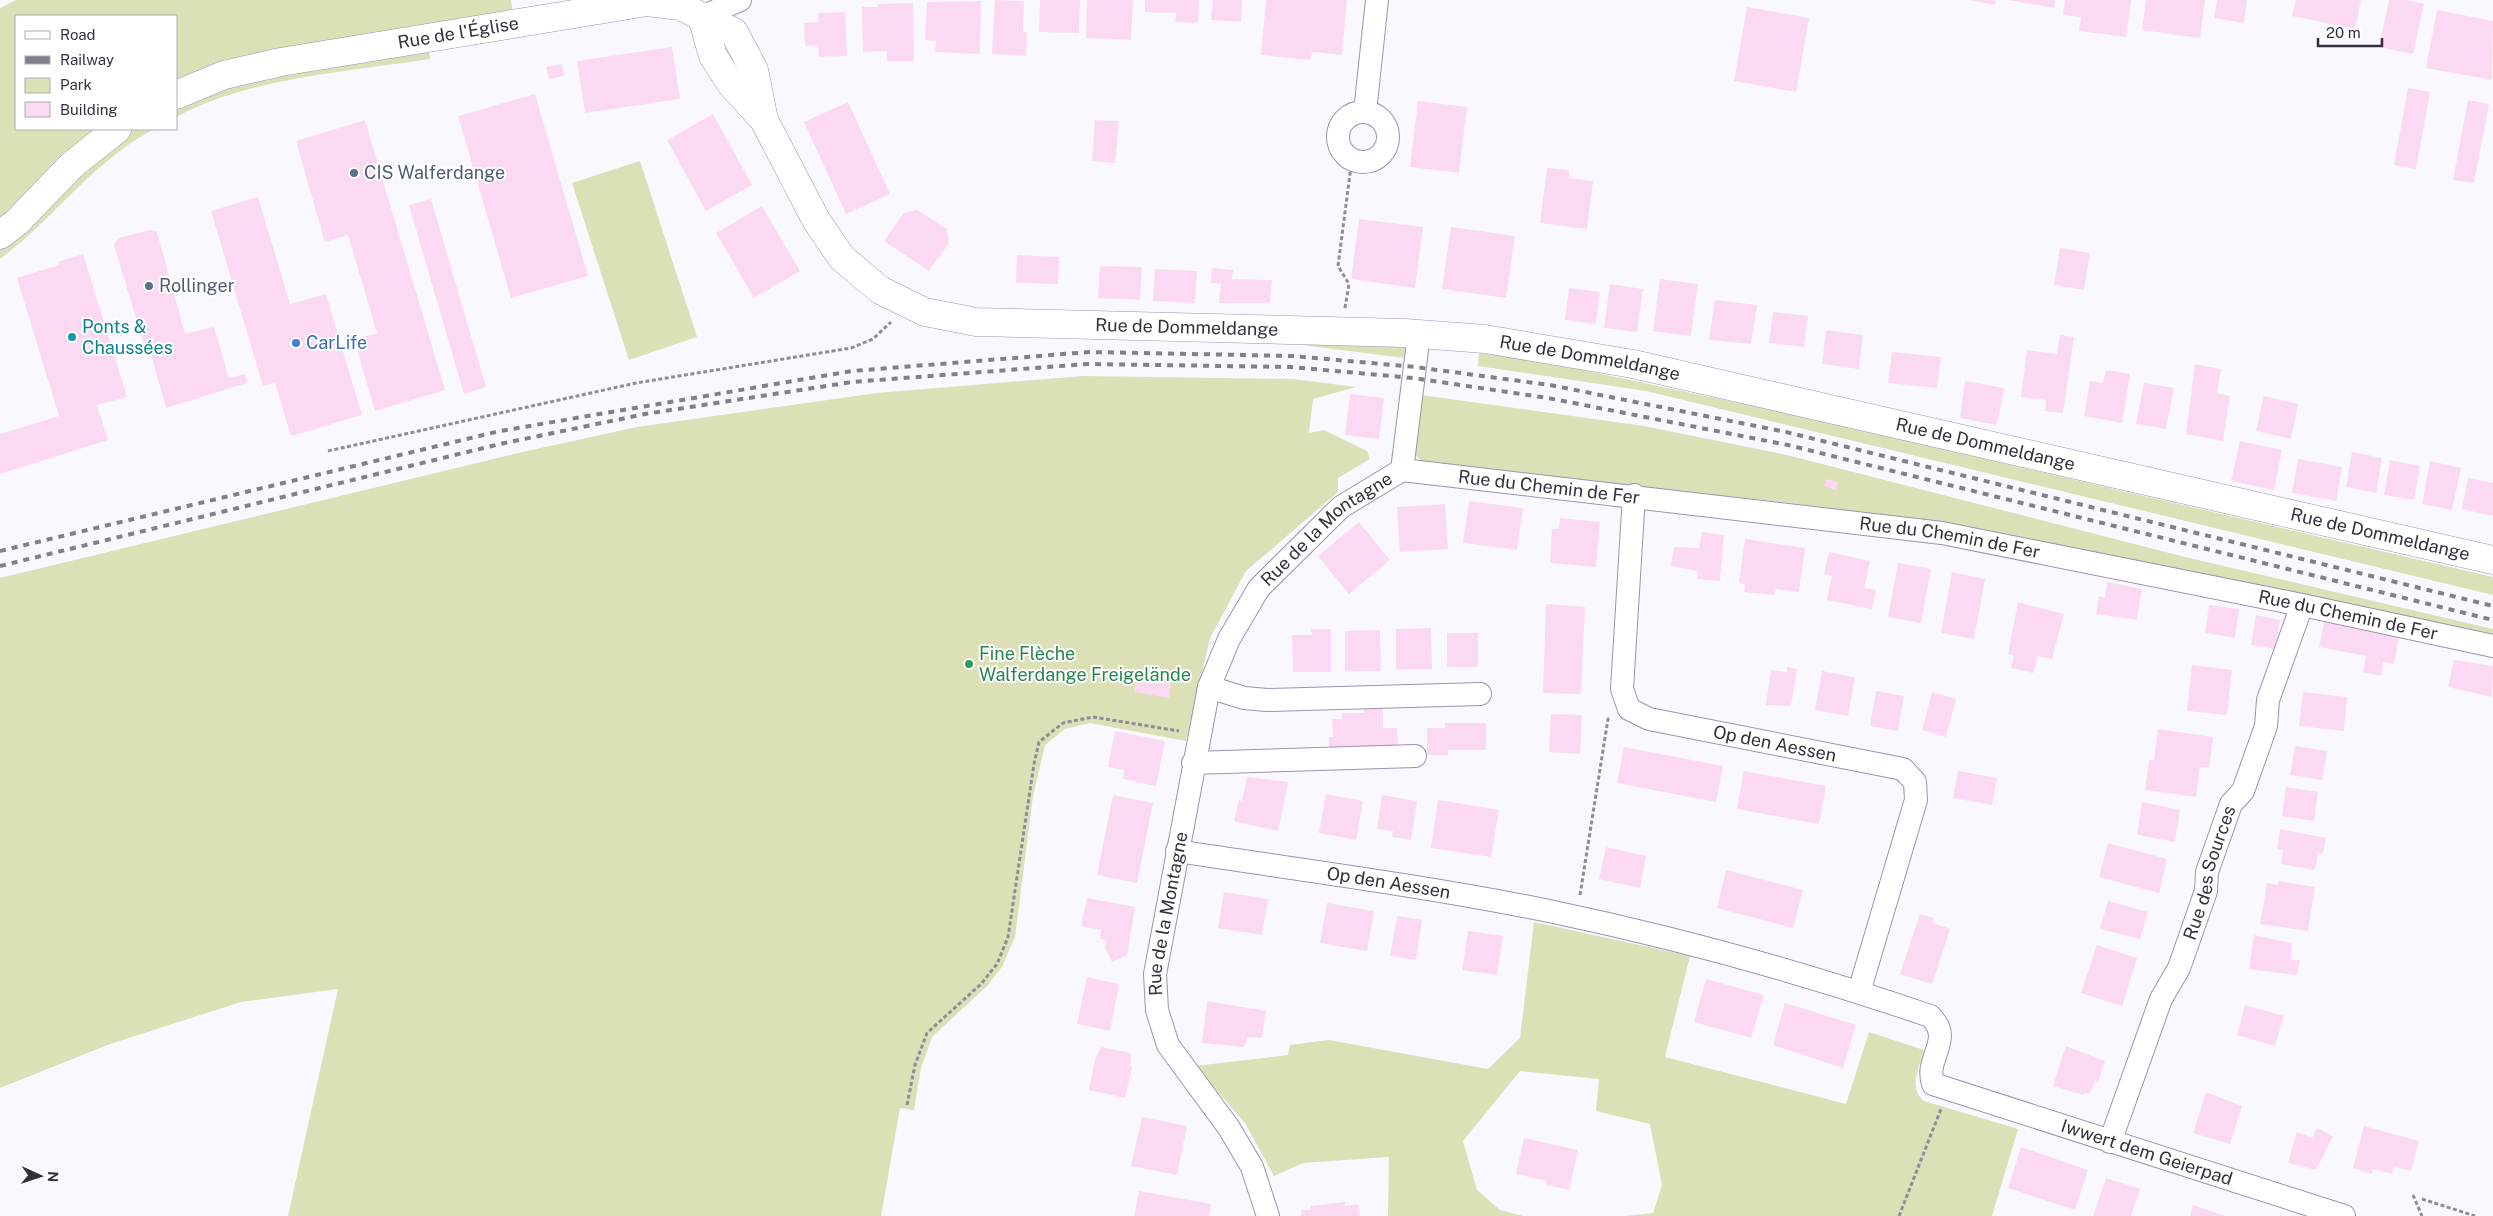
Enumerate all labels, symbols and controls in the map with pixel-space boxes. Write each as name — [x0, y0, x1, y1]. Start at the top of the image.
street label: Rue de l'Église — [396, 12, 520, 53]
legend — [15, 15, 178, 130]
scale bar — [2318, 15, 2382, 47]
text: 20 m — [2326, 24, 2361, 41]
text: Road — [60, 26, 96, 43]
text: Railway — [60, 51, 114, 68]
text: Park — [60, 76, 92, 93]
text: Building — [60, 101, 118, 118]
place label: CIS Walferdange — [364, 162, 505, 183]
marker: CIS Walferdange — [348, 167, 360, 179]
place label: Rollinger — [159, 275, 235, 296]
marker: Rollinger — [143, 280, 155, 292]
street label: Rue de Dommeldange — [1095, 314, 1279, 340]
place label: Ponts & Chaussées — [82, 316, 173, 358]
marker: Ponts & Chaussées — [66, 331, 78, 343]
street label: Rue de Dommeldange — [1498, 331, 1682, 384]
place label: CarLife — [306, 332, 367, 353]
marker: CarLife — [290, 337, 302, 349]
street label: Rue de Dommeldange — [1894, 413, 2077, 474]
street label: Rue du Chemin de Fer — [1457, 466, 1641, 508]
street label: Rue de la Montagne — [1256, 467, 1396, 590]
street label: Rue de Dommeldange — [2289, 503, 2472, 564]
street label: Rue du Chemin de Fer — [1858, 512, 2042, 562]
street label: Rue du Chemin de Fer — [2257, 586, 2440, 644]
place label: Fine Flèche Walferdange Freigelände — [979, 643, 1191, 685]
marker: Fine Flèche Walferdange Freigelände — [963, 658, 975, 670]
street label: Op den Aessen — [1711, 721, 1838, 766]
street label: Rue des Sources — [2179, 803, 2240, 943]
street label: Rue de la Montagne — [1144, 830, 1192, 996]
street label: Op den Aessen — [1325, 862, 1452, 903]
street label: Iwwert dem Geierpad — [2059, 1115, 2235, 1189]
north arrow — [15, 1151, 65, 1201]
text: N — [45, 1171, 61, 1183]

